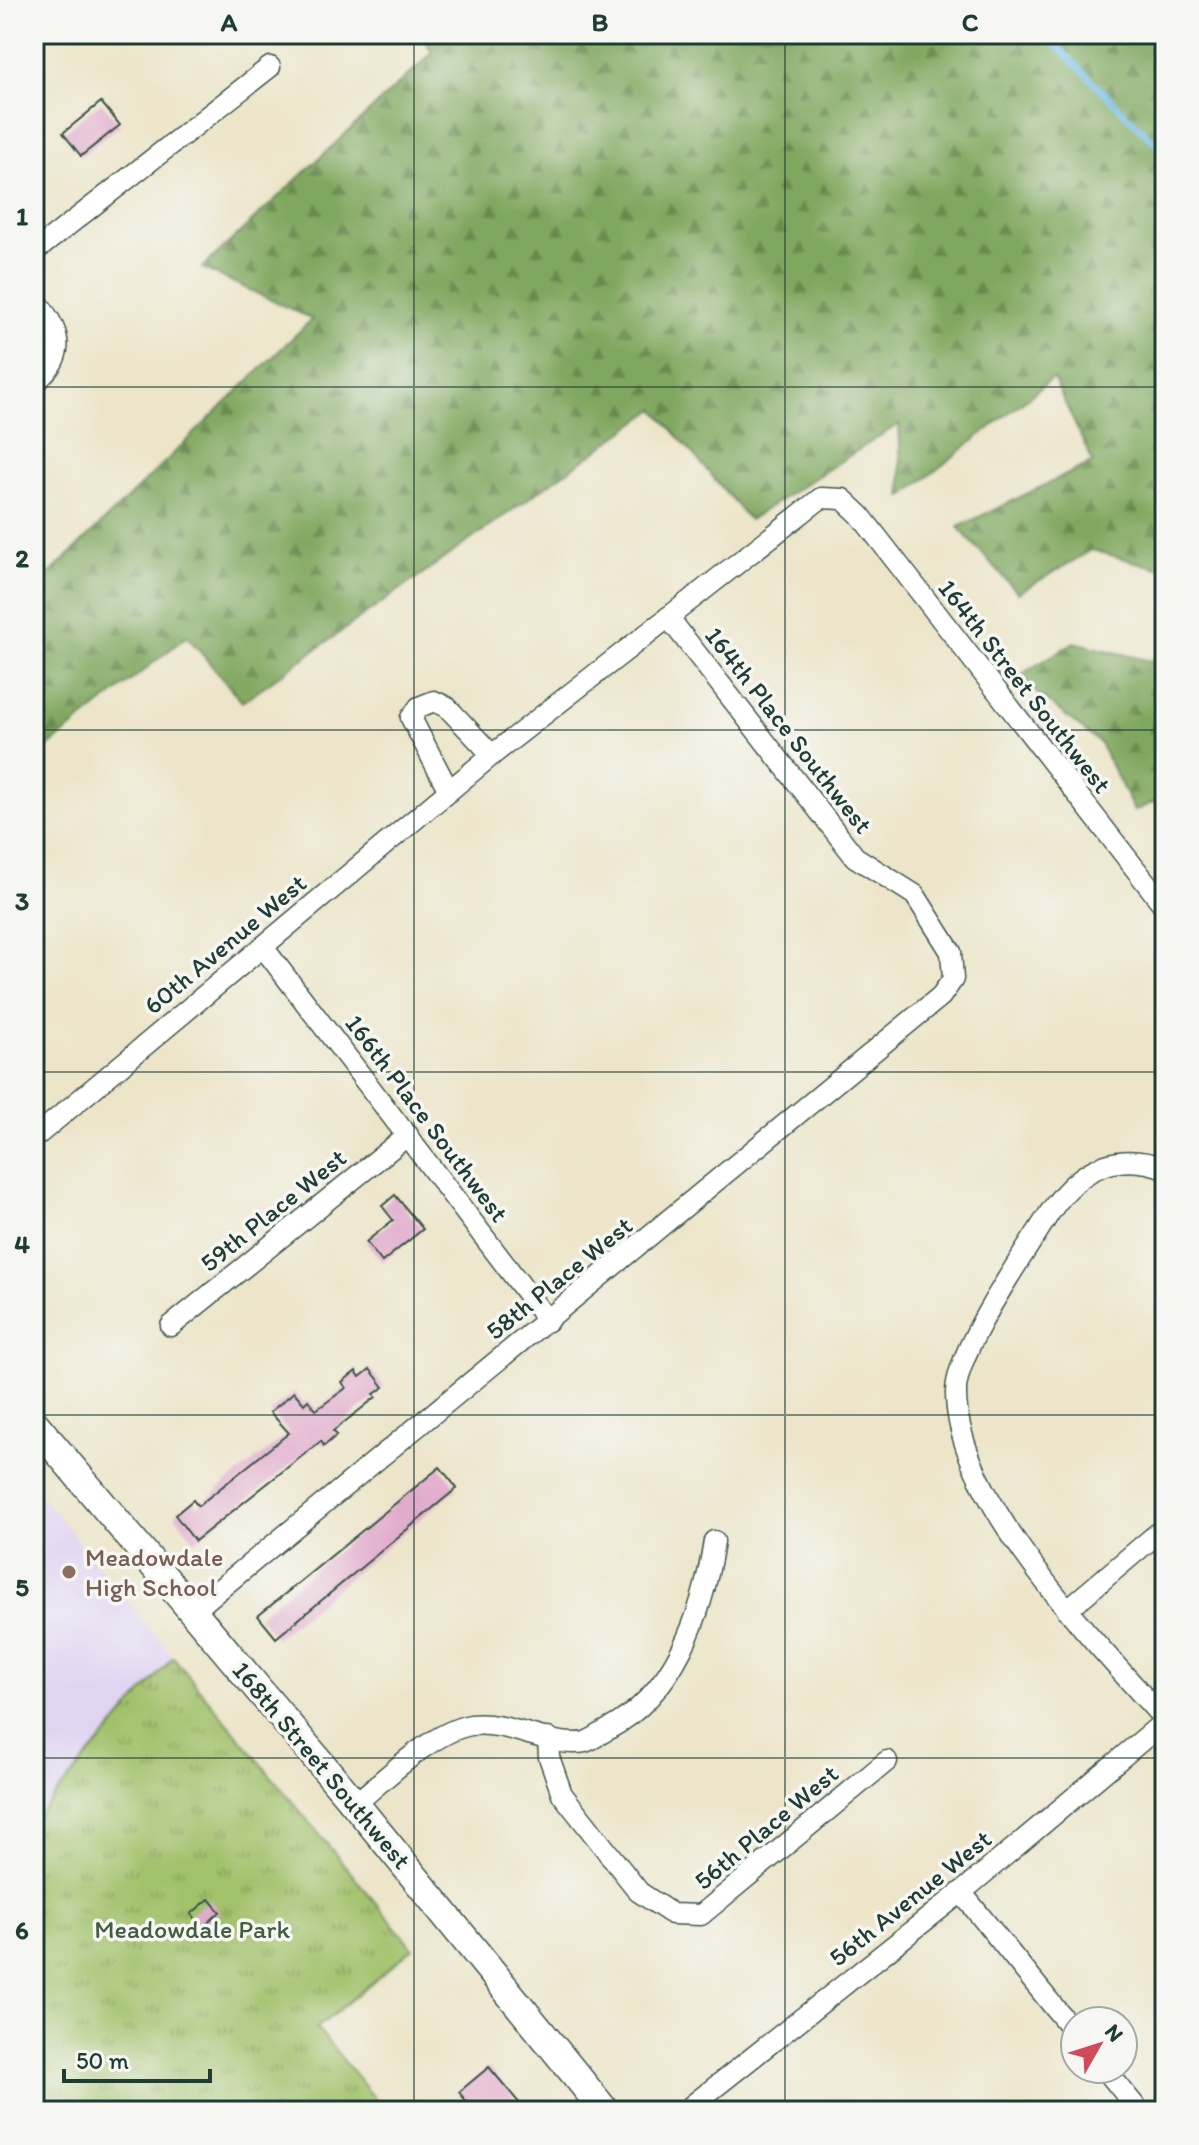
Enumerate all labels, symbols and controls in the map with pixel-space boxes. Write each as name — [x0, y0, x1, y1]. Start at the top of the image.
text: A — [220, 6, 238, 38]
text: B — [592, 6, 609, 38]
text: C — [962, 6, 979, 38]
text: 1 — [16, 200, 28, 232]
text: 2 — [15, 542, 29, 574]
street label: 164th Street Southwest — [931, 573, 1119, 800]
street label: 164th Place Southwest — [698, 620, 880, 840]
street label: 60th Avenue West — [137, 867, 313, 1021]
text: 3 — [15, 885, 29, 917]
street label: 166th Place Southwest — [338, 1008, 516, 1228]
street label: 59th Place West — [194, 1141, 353, 1279]
street label: 58th Place West — [479, 1209, 639, 1347]
text: 4 — [14, 1228, 30, 1260]
place label: Meadowdale High School — [85, 1541, 223, 1603]
marker: Meadowdale High School — [60, 1563, 78, 1581]
text: 5 — [15, 1571, 29, 1603]
street label: 168th Street Southwest — [226, 1655, 418, 1876]
street label: 56th Place West — [687, 1757, 845, 1897]
street label: 56th Avenue West — [822, 1823, 998, 1973]
park label: Meadowdale Park — [94, 1913, 290, 1945]
text: 6 — [15, 1914, 29, 1946]
north arrow — [1059, 2005, 1139, 2085]
text: N — [1099, 2018, 1129, 2047]
scale bar — [64, 2033, 210, 2083]
text: 50 m — [76, 2046, 129, 2075]

